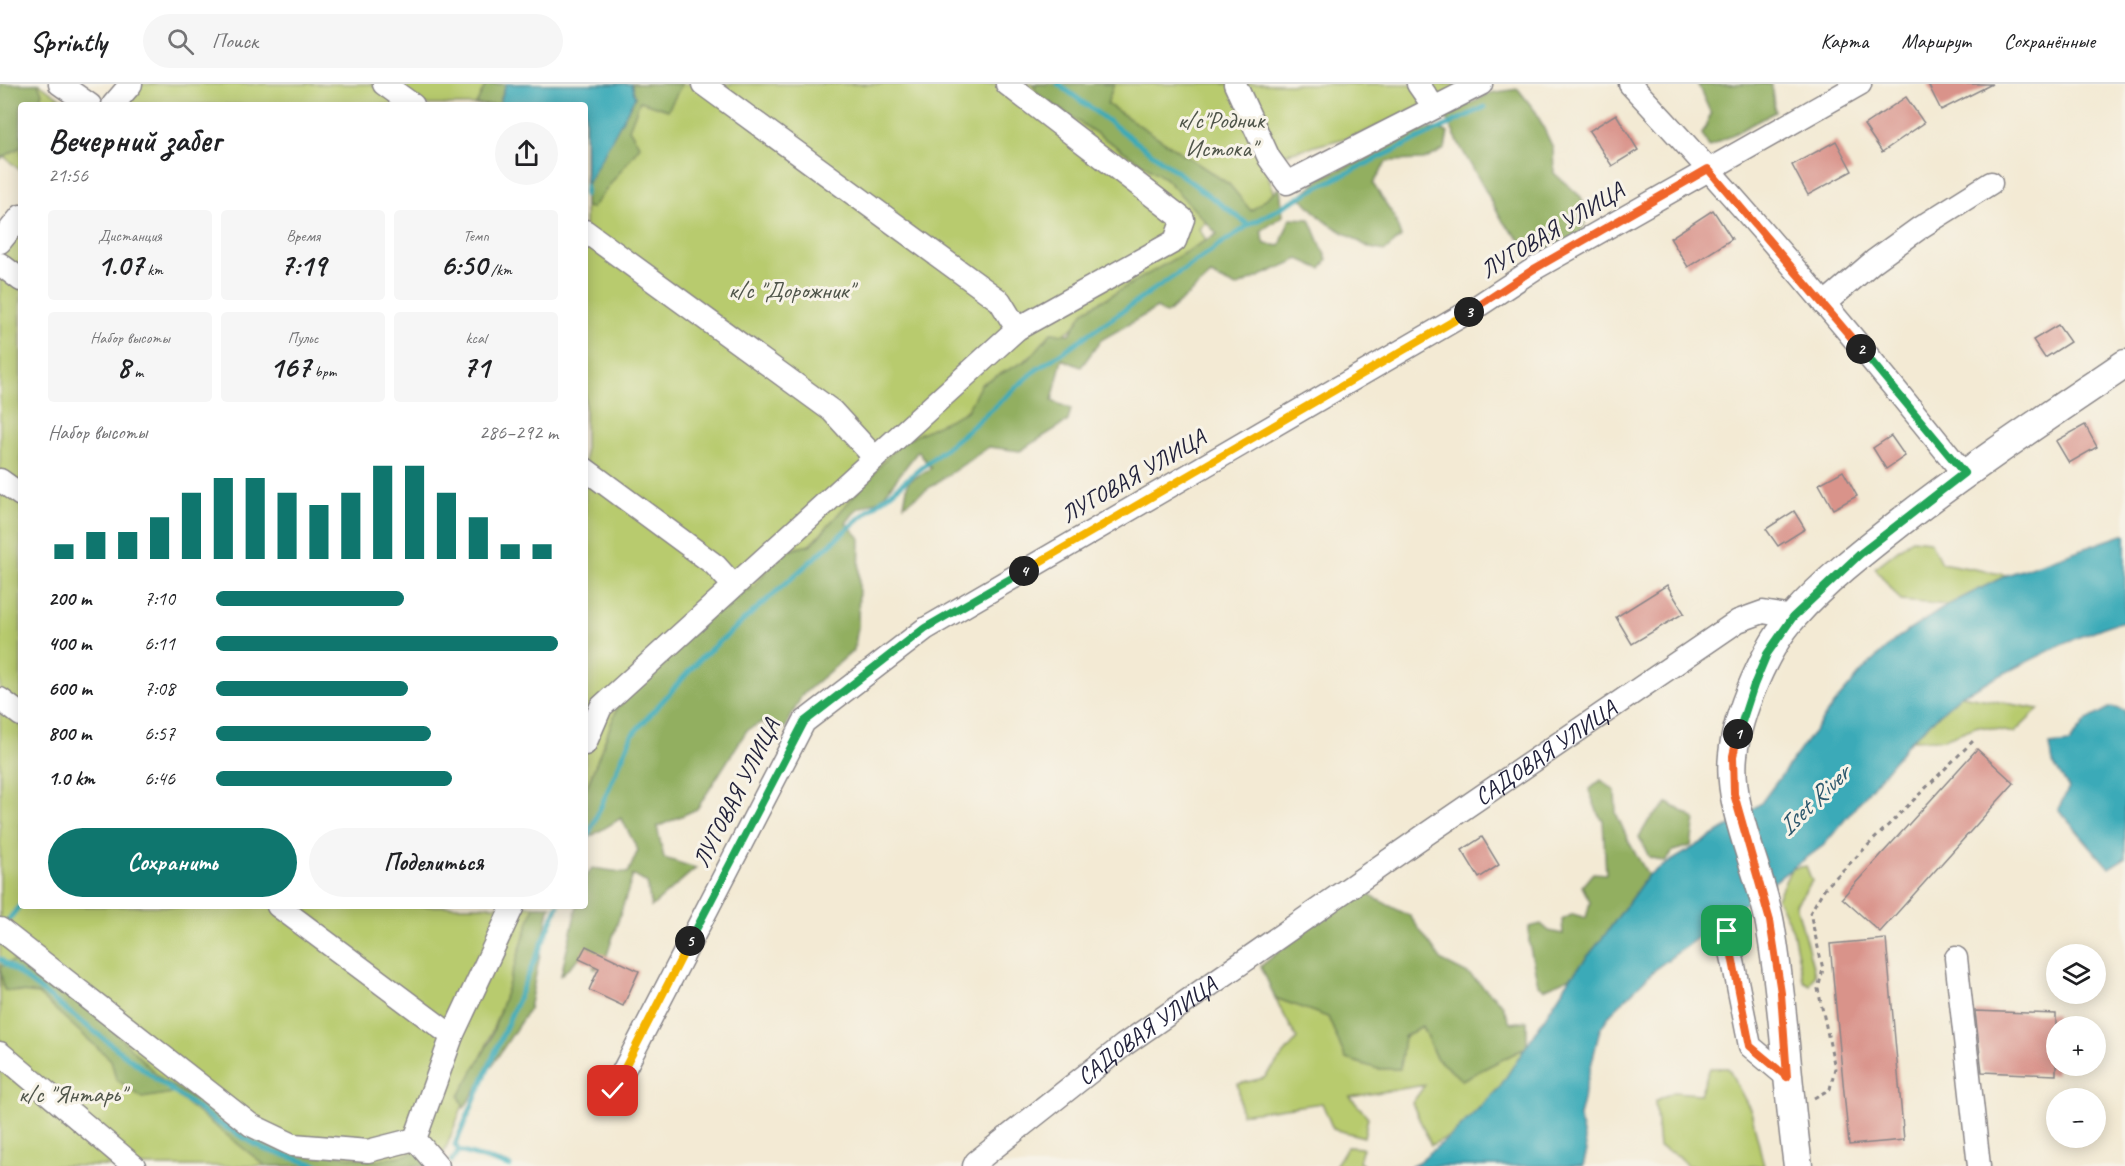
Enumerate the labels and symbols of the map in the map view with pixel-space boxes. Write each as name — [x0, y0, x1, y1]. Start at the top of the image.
park label: к/с"Родник Истока" — [1177, 105, 1267, 163]
street label: ЛУГОВАЯ УЛИЦА — [1475, 175, 1630, 285]
park label: к/с "Дорожник" — [728, 275, 859, 305]
pin: 3 — [1454, 297, 1484, 327]
pin: 2 — [1846, 334, 1876, 364]
street label: ЛУГОВАЯ УЛИЦА — [1055, 422, 1212, 530]
pin: 4 — [1009, 556, 1039, 586]
street label: САДОВАЯ УЛИЦА — [1469, 693, 1623, 812]
street label: ЛУГОВАЯ УЛИЦА — [686, 713, 787, 872]
pin: 1 — [1723, 719, 1753, 749]
water label: Iset River — [1770, 755, 1860, 843]
pin — [1701, 905, 1752, 956]
pin: 5 — [675, 926, 705, 956]
street label: САДОВАЯ УЛИЦА — [1071, 969, 1223, 1091]
pin — [587, 1065, 638, 1116]
park label: к/с "Янтарь" — [18, 1079, 131, 1109]

